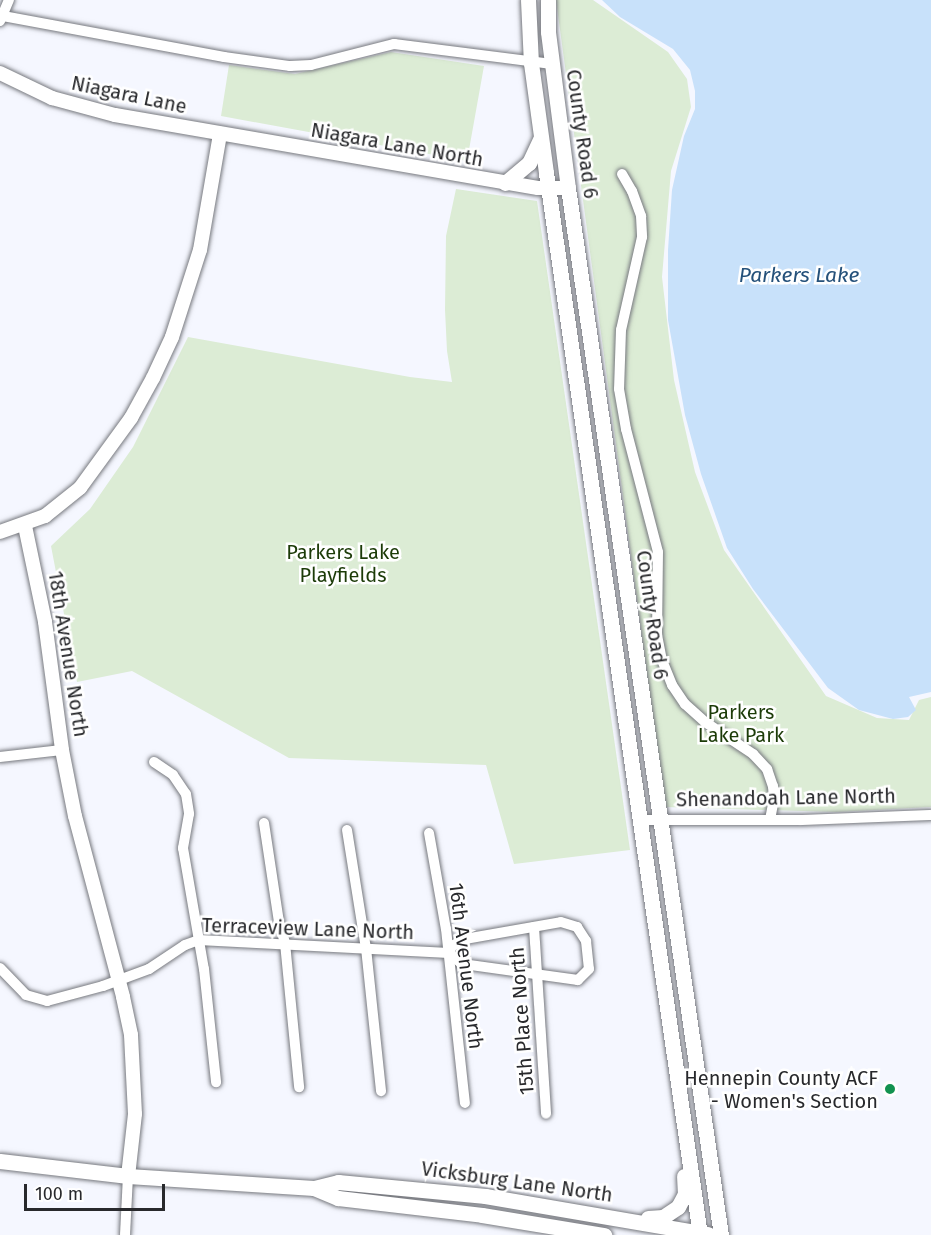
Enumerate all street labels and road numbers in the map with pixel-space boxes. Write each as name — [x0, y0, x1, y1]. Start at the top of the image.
street label: County Road 6 — [561, 68, 603, 200]
street label: Niagara Lane — [69, 71, 189, 119]
street label: Niagara Lane North — [309, 118, 485, 172]
street label: County Road 6 — [631, 549, 673, 681]
street label: 18th Avenue North — [43, 569, 93, 739]
street label: Shenandoah Lane North — [676, 784, 896, 812]
street label: 16th Avenue North — [444, 882, 488, 1050]
street label: Terraceview Lane North — [201, 913, 415, 945]
street label: 15th Place North — [505, 946, 539, 1096]
street label: Vicksburg Lane North — [420, 1157, 614, 1207]

